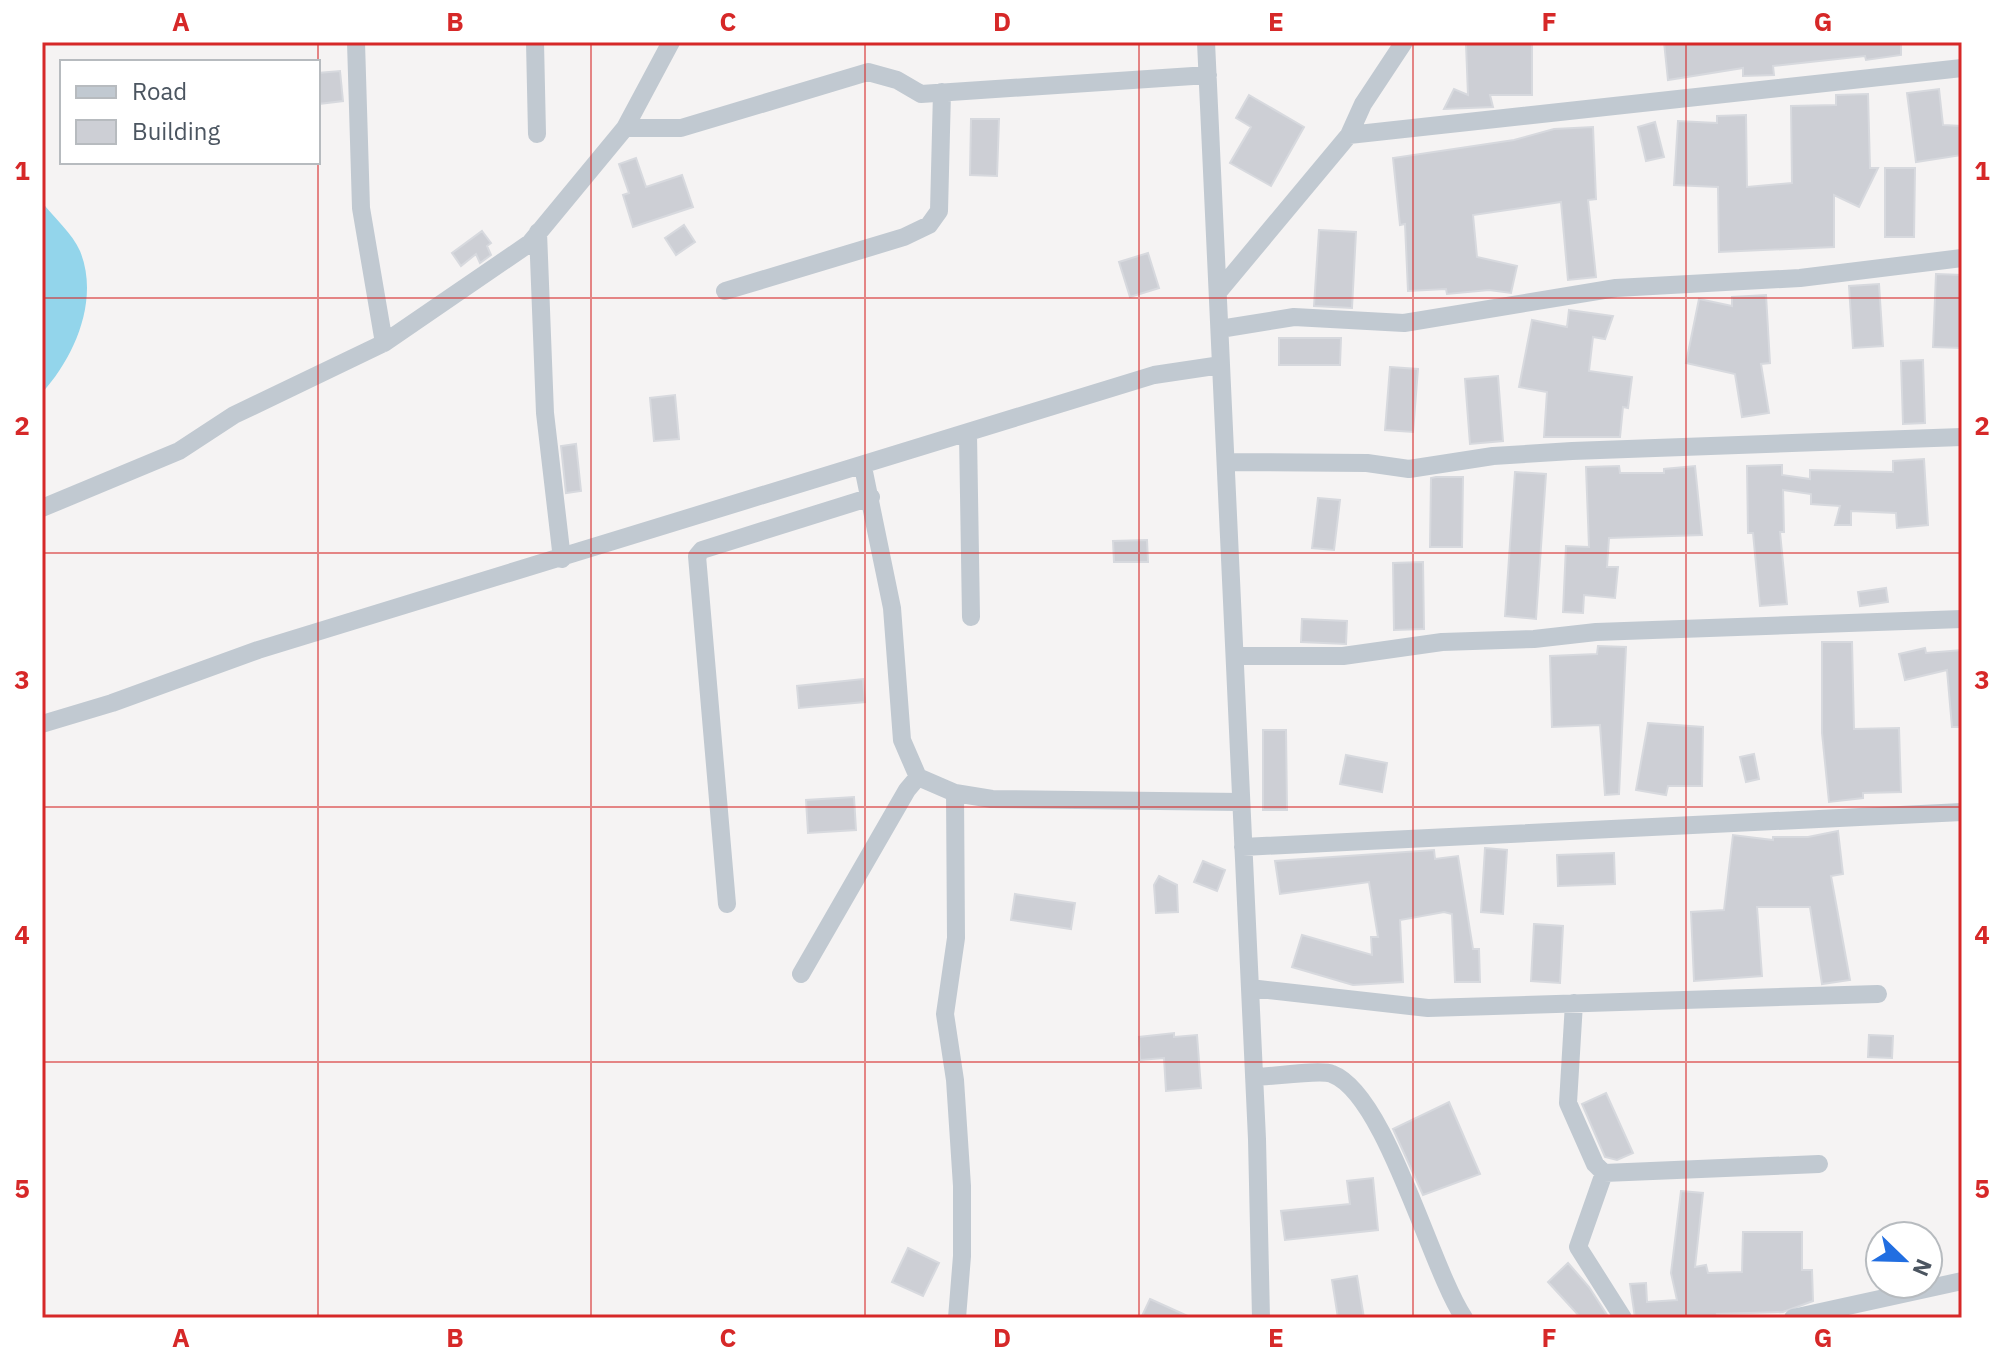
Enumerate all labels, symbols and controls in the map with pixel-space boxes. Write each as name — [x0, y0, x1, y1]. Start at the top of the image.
text: A — [172, 4, 190, 38]
text: B — [446, 4, 464, 38]
text: C — [720, 4, 737, 38]
text: D — [993, 4, 1011, 38]
text: E — [1268, 4, 1284, 38]
text: F — [1541, 4, 1557, 38]
text: G — [1814, 4, 1832, 38]
legend — [60, 60, 320, 164]
text: Road — [132, 75, 187, 107]
text: Building — [132, 115, 220, 147]
text: 1 — [14, 153, 30, 187]
text: 1 — [1974, 153, 1990, 187]
text: 2 — [14, 408, 30, 442]
text: 2 — [1974, 408, 1990, 442]
text: 3 — [14, 662, 30, 696]
text: 3 — [1974, 662, 1990, 696]
text: 4 — [14, 917, 30, 951]
text: 4 — [1974, 917, 1990, 951]
text: 5 — [14, 1171, 30, 1205]
text: 5 — [1974, 1171, 1990, 1205]
north arrow — [1864, 1220, 1944, 1300]
text: N — [1906, 1255, 1939, 1281]
text: A — [172, 1320, 190, 1354]
text: B — [446, 1320, 464, 1354]
text: C — [720, 1320, 737, 1354]
text: D — [993, 1320, 1011, 1354]
text: E — [1268, 1320, 1284, 1354]
text: F — [1541, 1320, 1557, 1354]
text: G — [1814, 1320, 1832, 1354]

